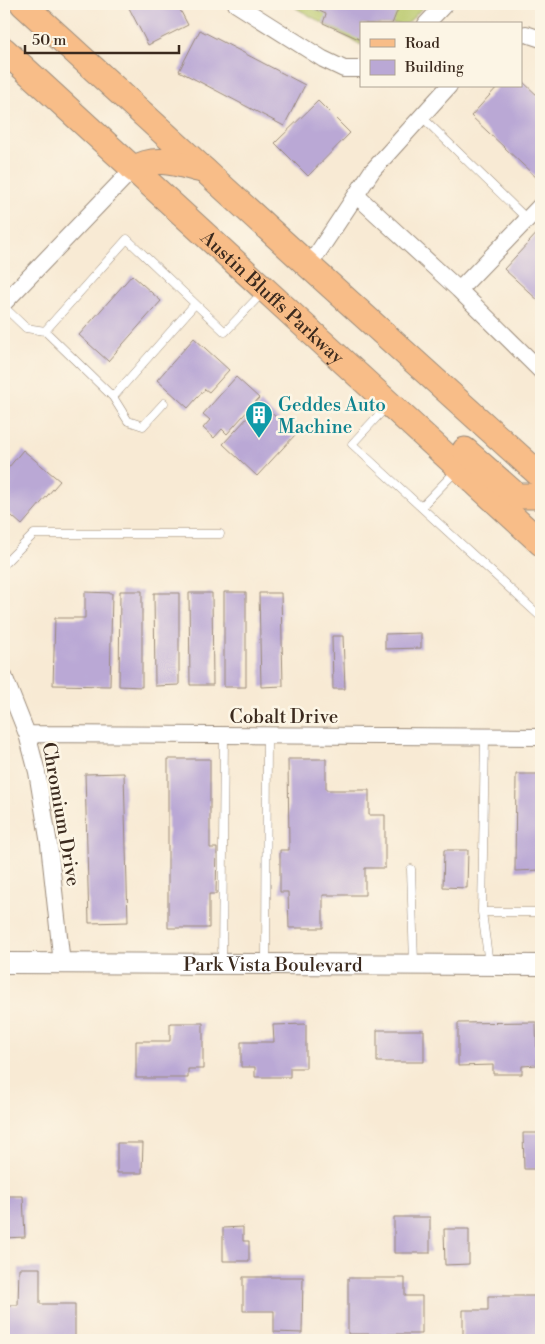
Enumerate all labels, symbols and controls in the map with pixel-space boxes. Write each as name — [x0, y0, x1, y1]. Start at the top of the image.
scale bar — [25, 22, 179, 54]
legend — [360, 22, 522, 88]
text: 50 m — [32, 31, 66, 50]
text: Road — [405, 34, 440, 53]
text: Building — [404, 58, 464, 77]
street label: Austin Bluffs Parkway — [195, 225, 350, 370]
place label: Geddes Auto Machine — [278, 393, 386, 439]
building icon: Geddes Auto Machine — [244, 400, 274, 439]
street label: Cobalt Drive — [230, 705, 338, 729]
street label: Chromium Drive — [37, 740, 85, 888]
street label: Park Vista Boulevard — [183, 953, 363, 977]

